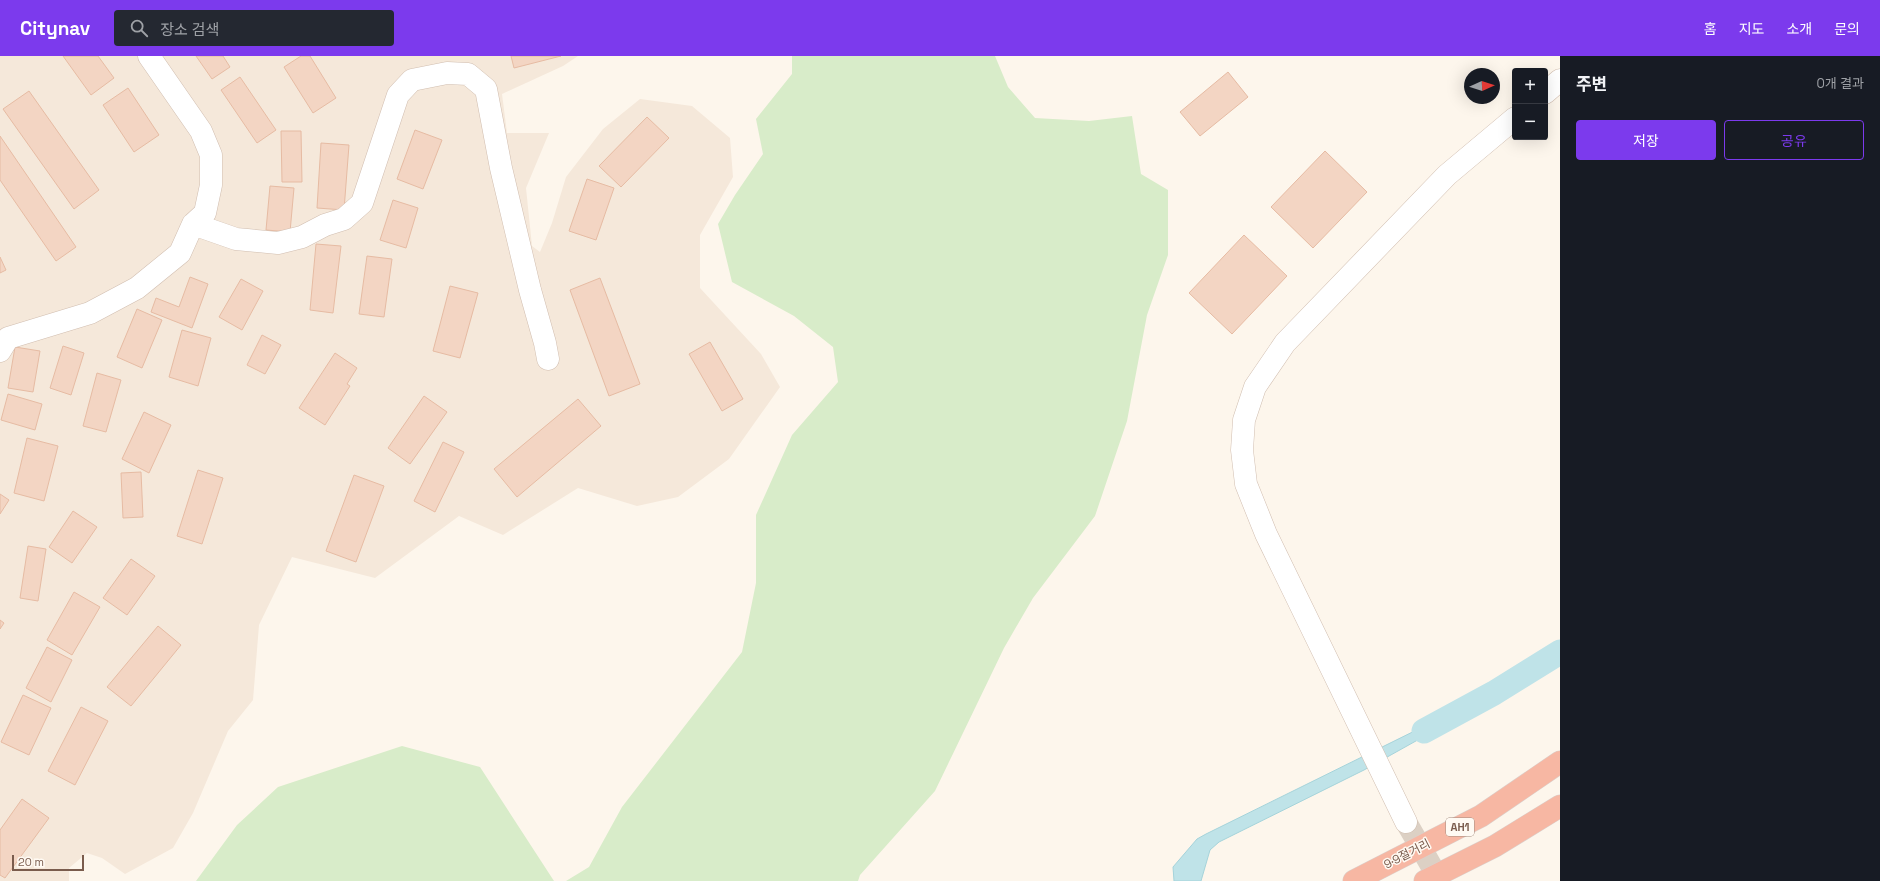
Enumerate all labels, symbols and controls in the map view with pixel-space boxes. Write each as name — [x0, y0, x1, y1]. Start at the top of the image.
search box — [114, 10, 394, 46]
text: Citynav — [20, 16, 90, 41]
icon: search — [128, 17, 150, 39]
text: 장소 검색 — [160, 20, 219, 39]
text: 홈 — [1704, 20, 1717, 38]
text: 지도 — [1739, 20, 1764, 38]
text: 소개 — [1786, 20, 1812, 38]
text: 문의 — [1834, 20, 1860, 38]
north arrow — [1464, 68, 1500, 104]
map controls — [1512, 68, 1548, 140]
button: + — [1512, 68, 1548, 104]
text: 주변 — [1576, 73, 1607, 95]
text: 0개 결과 — [1816, 75, 1864, 92]
button: − — [1512, 104, 1548, 140]
button: 저장 — [1576, 120, 1716, 160]
button: 공유 — [1724, 120, 1864, 160]
road number: AH1 — [1446, 818, 1474, 836]
street label: 9·9절거리 — [1381, 836, 1433, 872]
scale bar — [12, 853, 84, 872]
text: 20 m — [18, 855, 44, 869]

